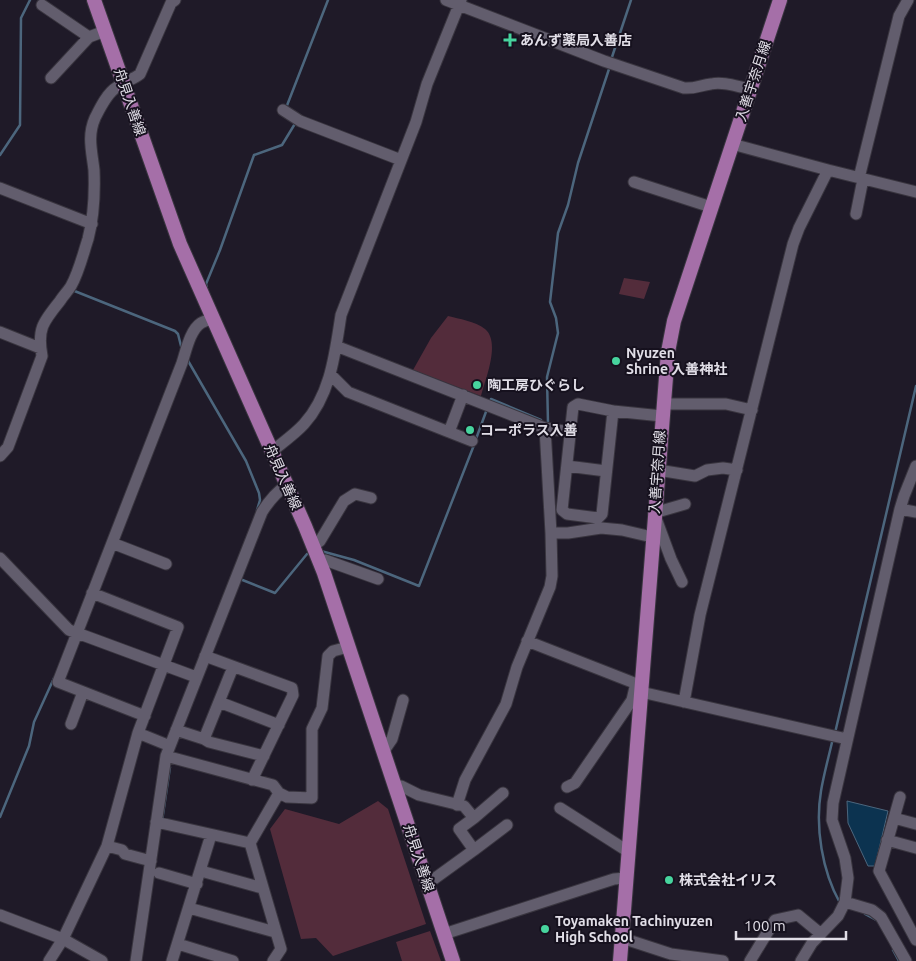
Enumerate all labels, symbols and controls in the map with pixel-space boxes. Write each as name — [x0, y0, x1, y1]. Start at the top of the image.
place label: あんず薬局入善店 — [520, 32, 632, 48]
marker: あんず薬局入善店 — [504, 34, 516, 46]
street label: 入善宇奈月線 — [732, 39, 774, 123]
street label: 舟見入善線 — [111, 66, 149, 138]
place label: Nyuzen Shrine 入善神社 — [626, 345, 727, 377]
marker: Nyuzen Shrine 入善神社 — [610, 355, 622, 367]
place label: 陶工房ひぐらし — [487, 377, 585, 393]
marker: 陶工房ひぐらし — [471, 379, 483, 391]
place label: コーポラス入善 — [480, 422, 578, 438]
marker: コーポラス入善 — [464, 424, 476, 436]
street label: 入善宇奈月線 — [646, 430, 668, 514]
street label: 舟見入善線 — [261, 442, 305, 512]
street label: 舟見入善線 — [401, 822, 437, 894]
place label: 株式会社イリス — [679, 872, 777, 888]
marker: 株式会社イリス — [663, 874, 675, 886]
scale bar — [736, 908, 846, 940]
place label: Toyamaken Tachinyuzen High School — [555, 913, 713, 945]
text: 100 m — [744, 917, 786, 934]
marker: Toyamaken Tachinyuzen High School — [539, 923, 551, 935]

